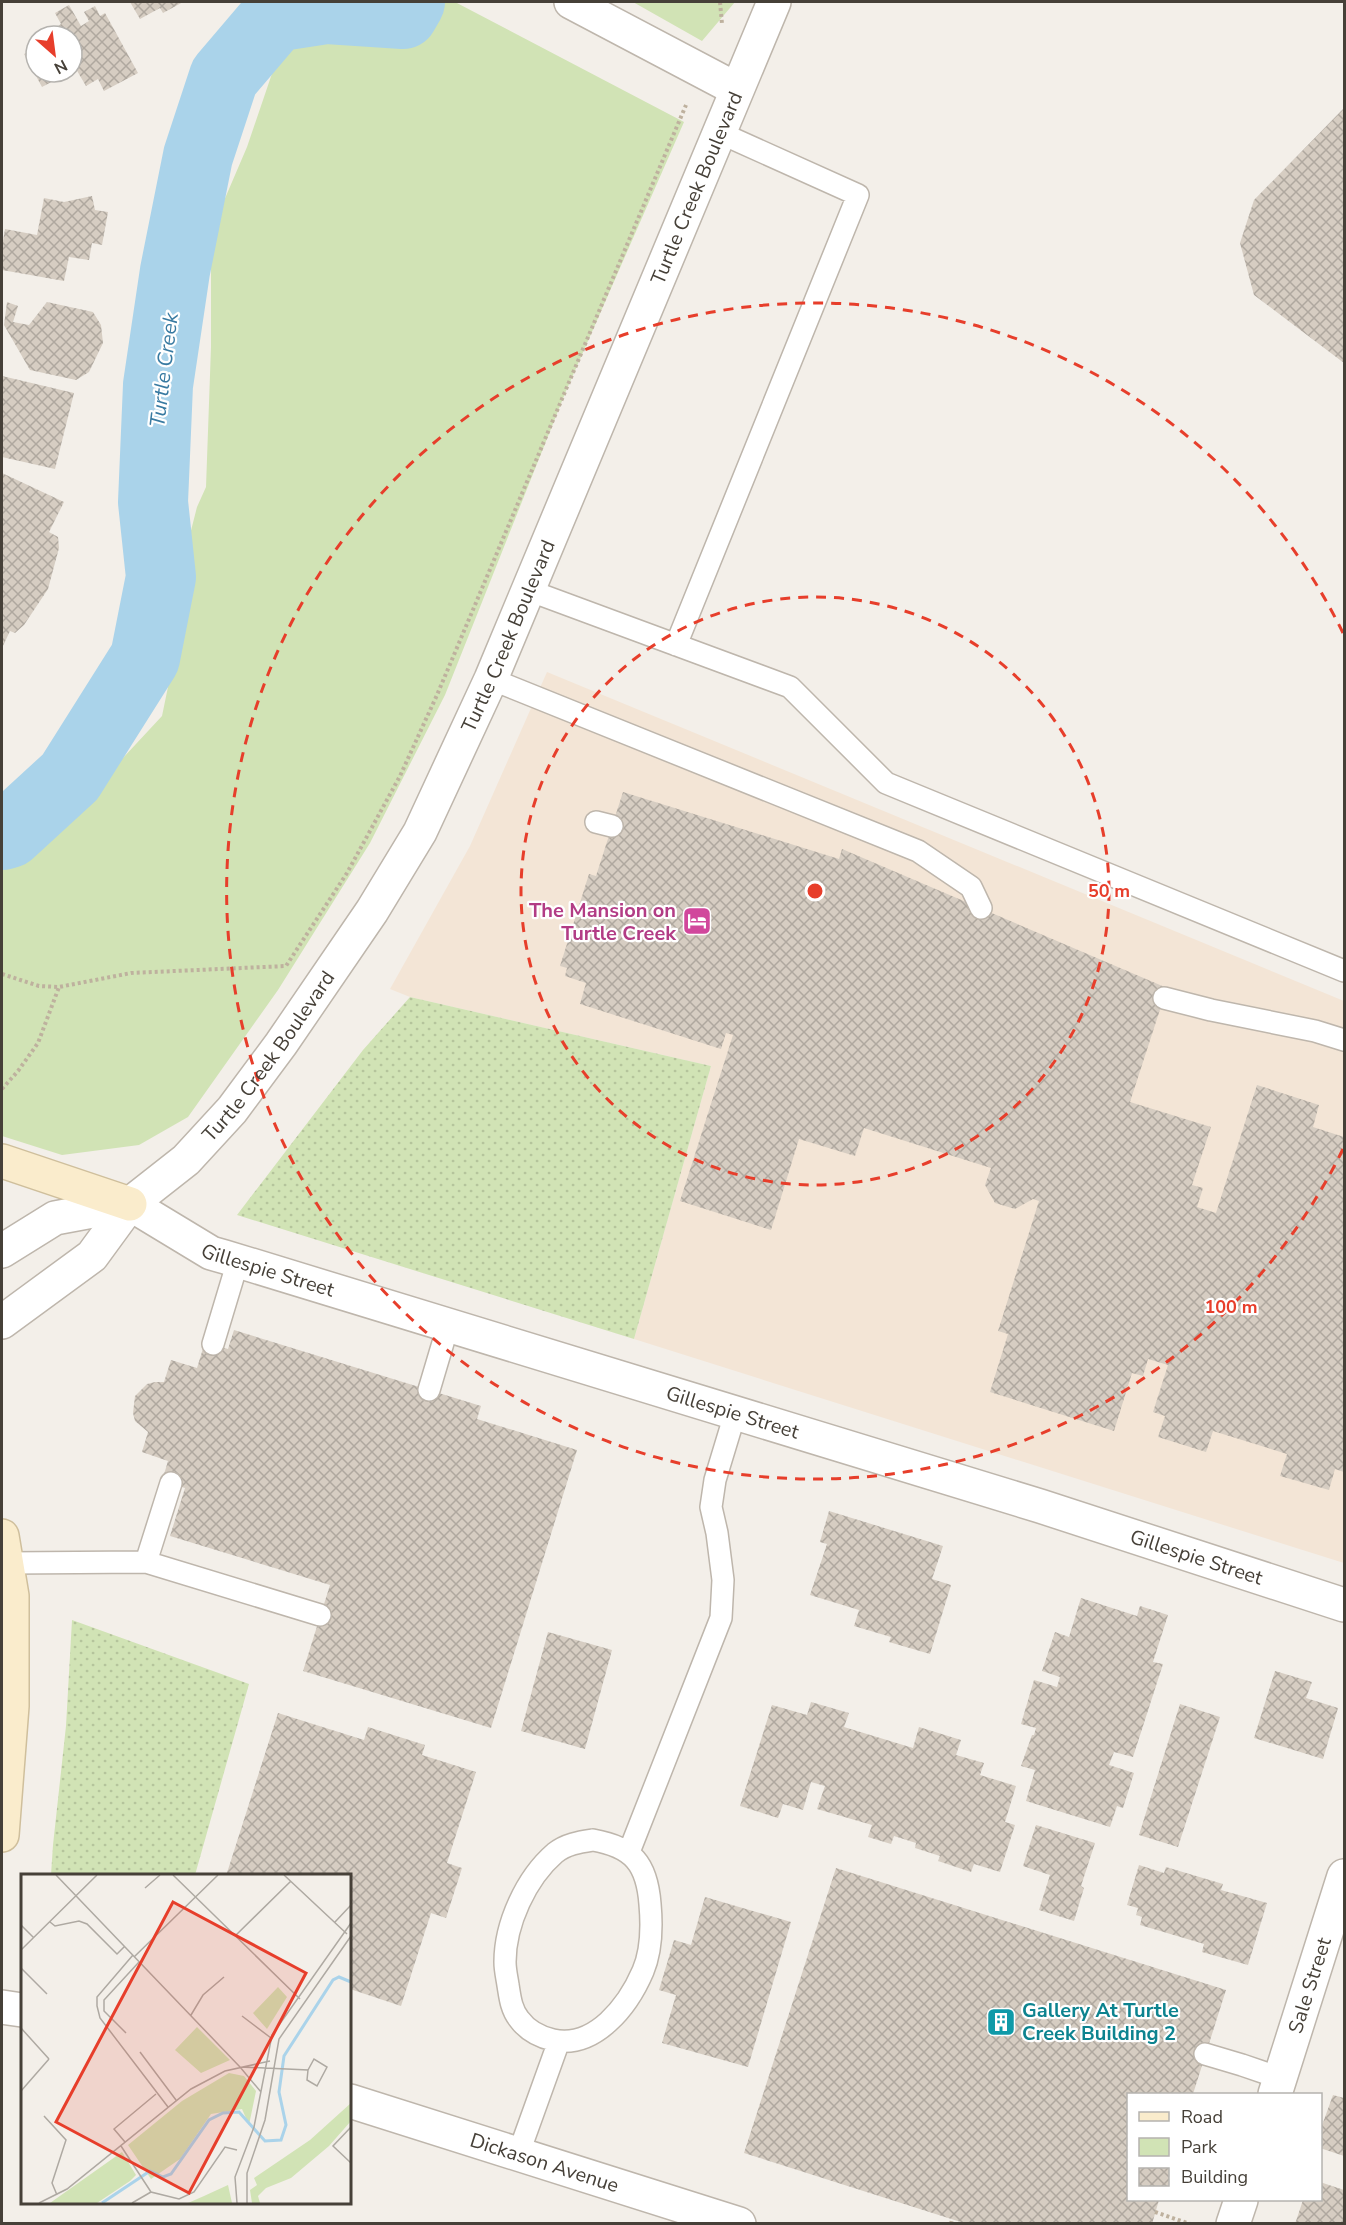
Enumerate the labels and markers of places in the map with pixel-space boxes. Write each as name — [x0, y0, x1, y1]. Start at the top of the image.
centre of rings — [805, 881, 825, 901]
place label: The Mansion on Turtle Creek — [529, 897, 677, 947]
hotel icon: The Mansion on Turtle Creek — [681, 905, 713, 937]
place label: Gallery At Turtle Creek Building 2 — [1022, 1997, 1179, 2047]
building icon: Gallery At Turtle Creek Building 2 — [985, 2006, 1017, 2038]

